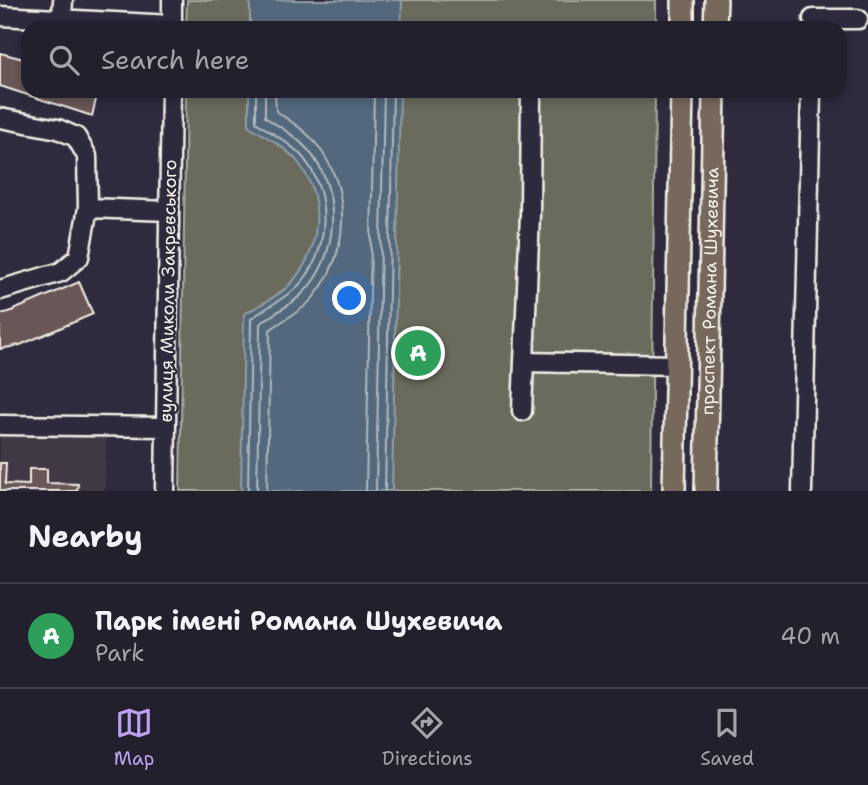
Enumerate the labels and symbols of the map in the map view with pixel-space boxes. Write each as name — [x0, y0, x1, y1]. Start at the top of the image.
street label: вулиця Миколи Закревського — [154, 159, 182, 423]
street label: проспект Романа Шухевича — [696, 167, 724, 415]
your location — [332, 281, 366, 315]
pin: A — [395, 327, 441, 379]

